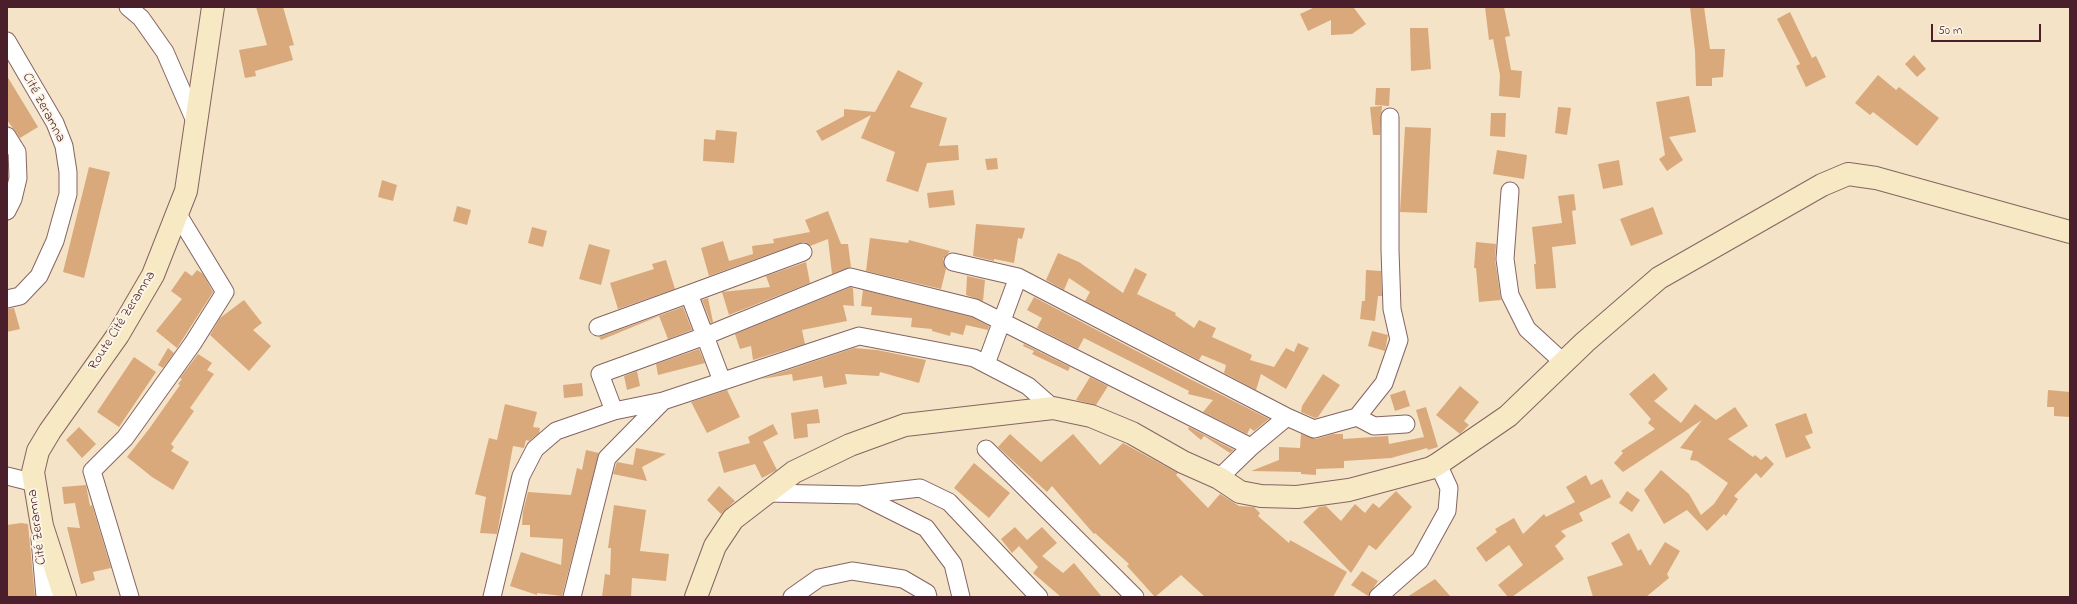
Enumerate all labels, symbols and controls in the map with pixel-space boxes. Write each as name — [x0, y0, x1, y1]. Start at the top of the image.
scale bar — [1933, 16, 2043, 42]
text: 50 m — [1938, 22, 1962, 40]
street label: Cité Zeramna — [18, 70, 68, 146]
street label: Route Cité Zeramna — [86, 268, 160, 374]
street label: Cité Zeramna — [25, 488, 51, 566]

